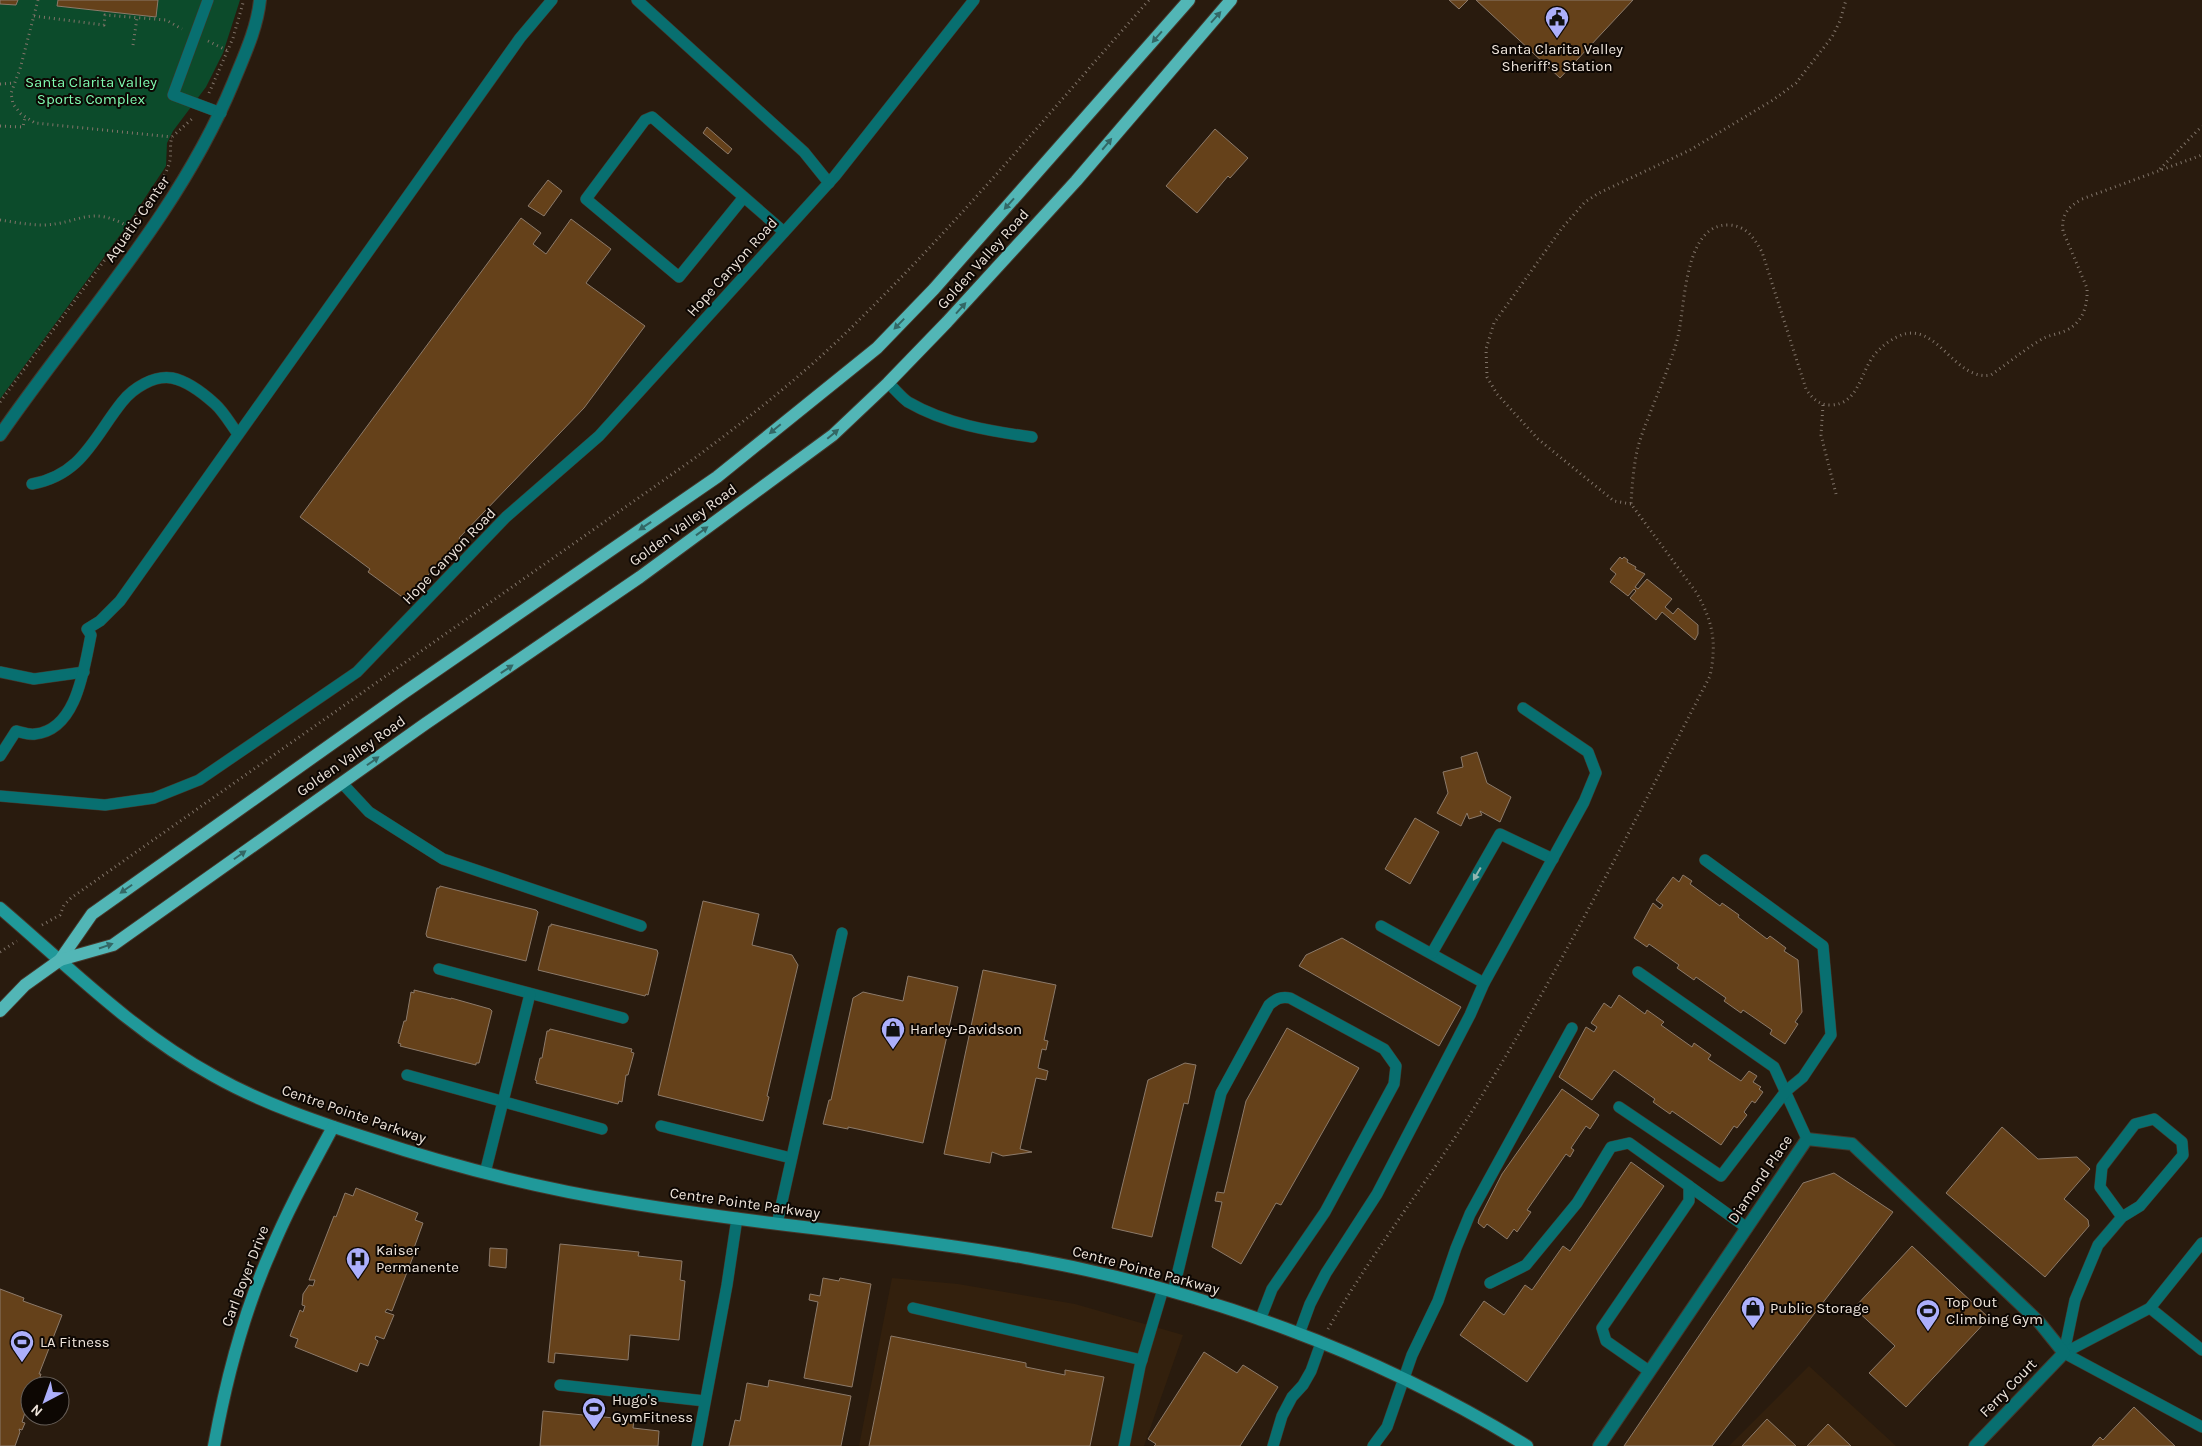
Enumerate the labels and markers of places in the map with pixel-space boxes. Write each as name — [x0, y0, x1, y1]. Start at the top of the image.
public building icon: Santa Clarita Valley Sheriff’s Station — [1544, 5, 1570, 39]
place label: Santa Clarita Valley Sheriff’s Station — [1491, 40, 1623, 75]
shop icon: Harley-Davidson — [880, 1016, 906, 1050]
place label: Harley-Davidson — [910, 1020, 1022, 1038]
place label: Kaiser Permanente — [376, 1241, 459, 1276]
hospital icon: Kaiser Permanente — [345, 1246, 371, 1280]
place label: Top Out Climbing Gym — [1946, 1293, 2043, 1328]
shop icon: Public Storage — [1740, 1295, 1766, 1329]
sports icon: Top Out Climbing Gym — [1915, 1298, 1941, 1332]
place label: Public Storage — [1770, 1299, 1869, 1317]
sports icon: LA Fitness — [9, 1329, 35, 1363]
place label: LA Fitness — [40, 1333, 110, 1351]
place label: Hugo's GymFitness — [612, 1391, 693, 1426]
sports icon: Hugo's GymFitness — [581, 1396, 607, 1430]

